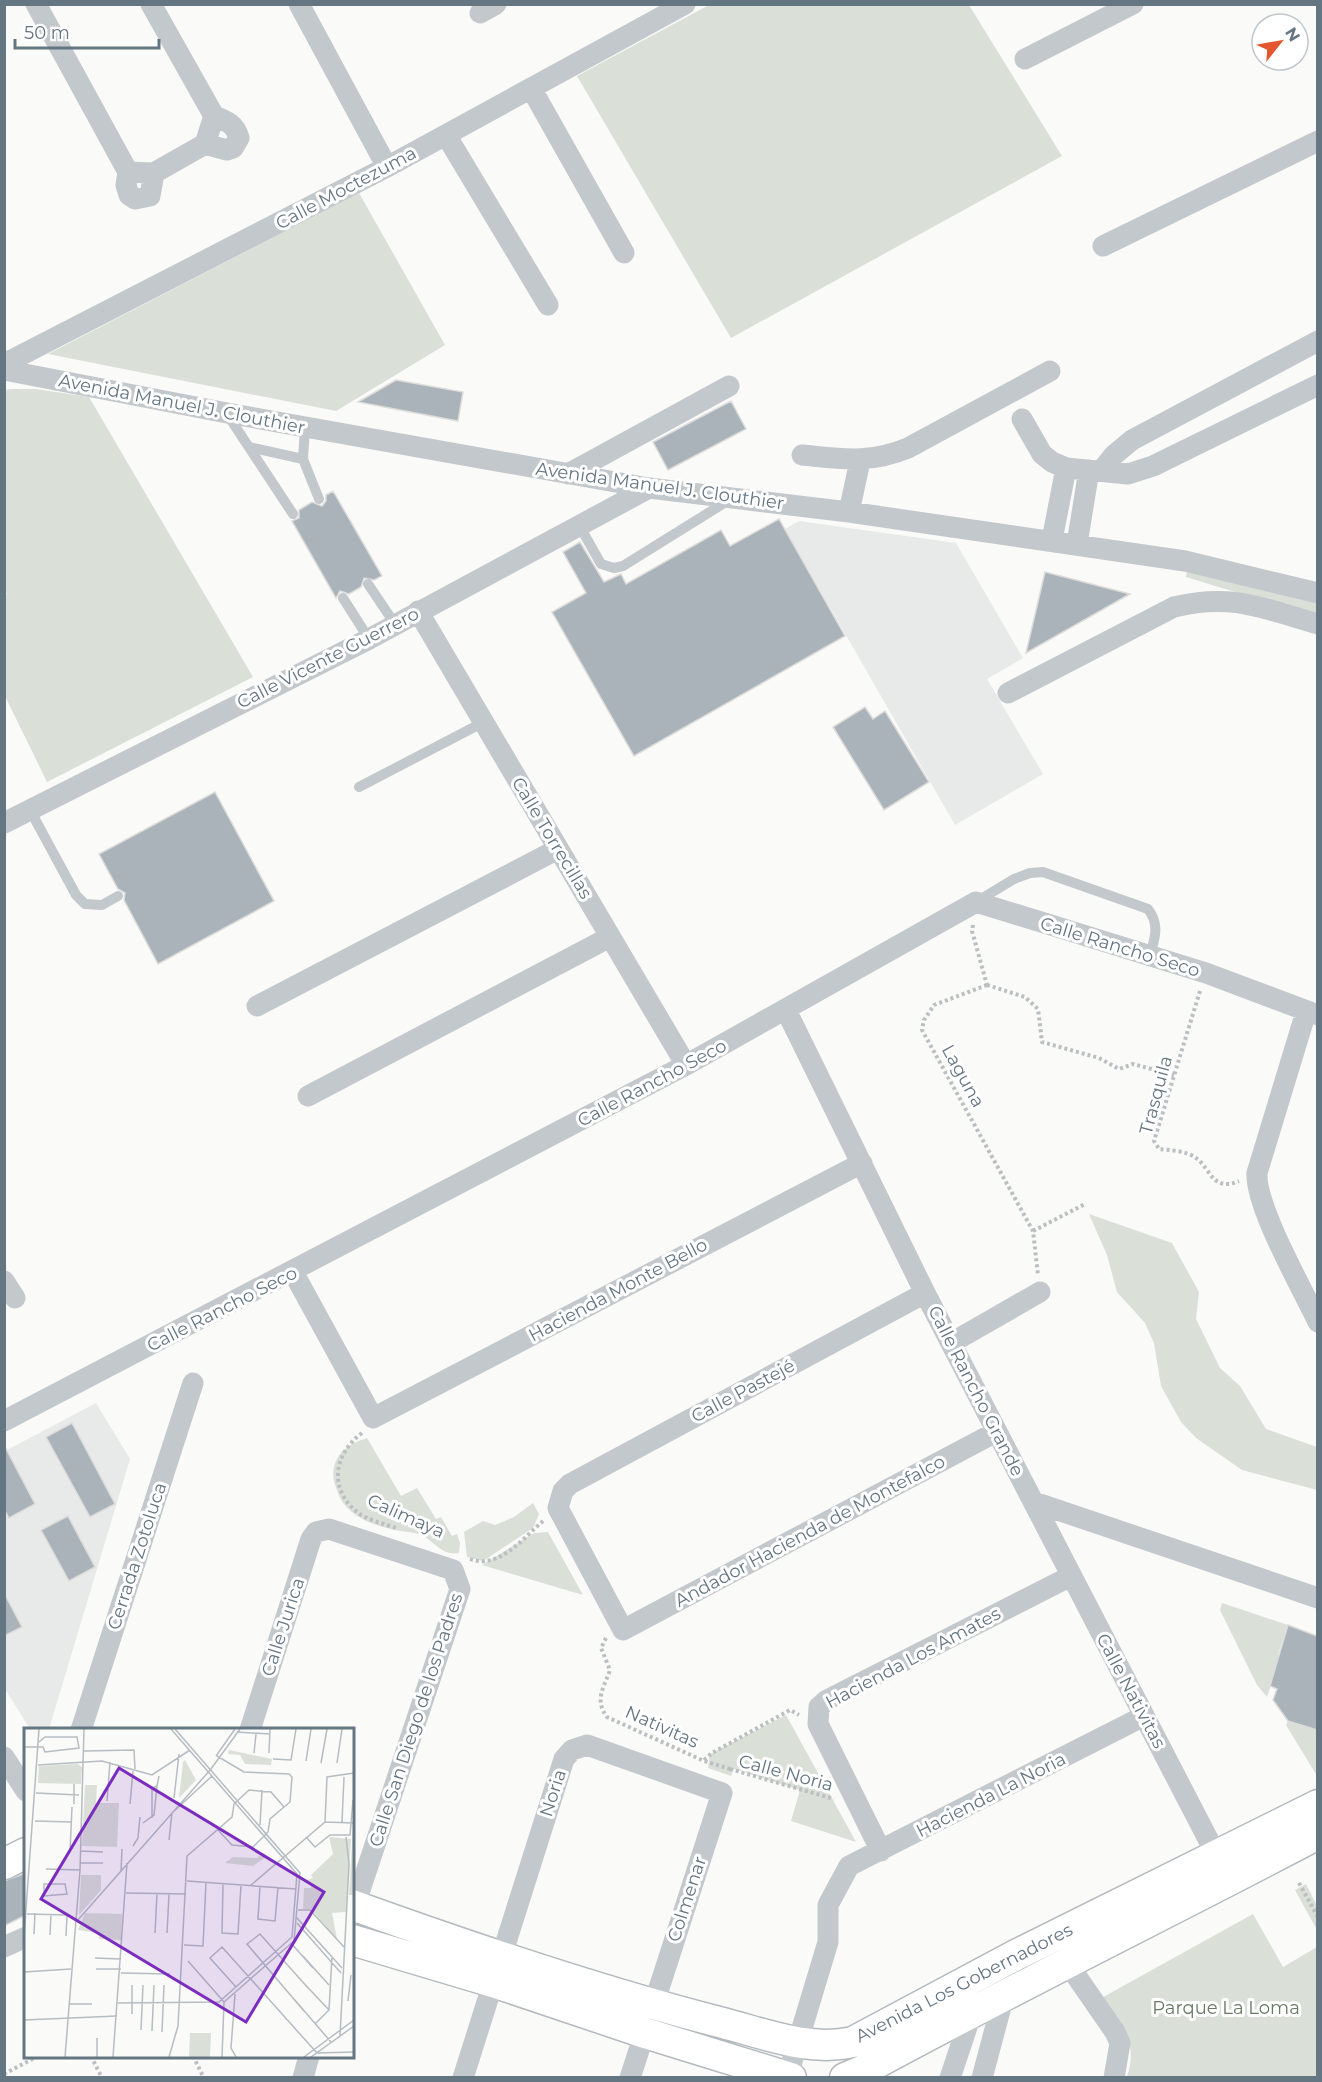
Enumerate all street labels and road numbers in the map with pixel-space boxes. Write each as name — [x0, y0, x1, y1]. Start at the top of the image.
street label: Calle Moctezuma — [272, 142, 420, 234]
street label: Avenida Manuel J. Clouthier — [57, 369, 307, 439]
street label: Avenida Manuel J. Clouthier — [534, 458, 786, 514]
street label: Calle Vicente Guerrero — [233, 603, 423, 713]
street label: Calle Torrecillas — [507, 773, 597, 903]
street label: Calle Rancho Seco — [1038, 912, 1202, 982]
street label: Calle Rancho Seco — [574, 1034, 730, 1132]
street label: Laguna — [937, 1041, 989, 1111]
street label: Trasquila — [1135, 1053, 1177, 1137]
street label: Hacienda Monte Bello — [525, 1234, 711, 1346]
street label: Calle Rancho Seco — [143, 1262, 301, 1356]
street label: Calle Rancho Grande — [923, 1302, 1029, 1480]
street label: Calle Pastejé — [687, 1354, 799, 1427]
street label: Andador Hacienda de Montefalco — [671, 1450, 949, 1612]
street label: Cerrada Zotoluca — [103, 1480, 171, 1632]
street label: Calimaya — [364, 1489, 448, 1543]
street label: Calle Jurica — [257, 1575, 309, 1679]
street label: Calle San Diego de los Padres — [365, 1590, 468, 1850]
street label: Hacienda Los Amates — [822, 1602, 1005, 1714]
street label: Calle Nativitas — [1092, 1630, 1171, 1752]
street label: Nativitas — [622, 1701, 702, 1753]
street label: Hacienda La Noria — [912, 1748, 1070, 1842]
street label: Calle Noria — [736, 1750, 836, 1796]
street label: Noria — [535, 1767, 571, 1819]
street label: Colmenar — [663, 1854, 711, 1944]
street label: Avenida Los Gobernadores — [852, 1918, 1076, 2047]

